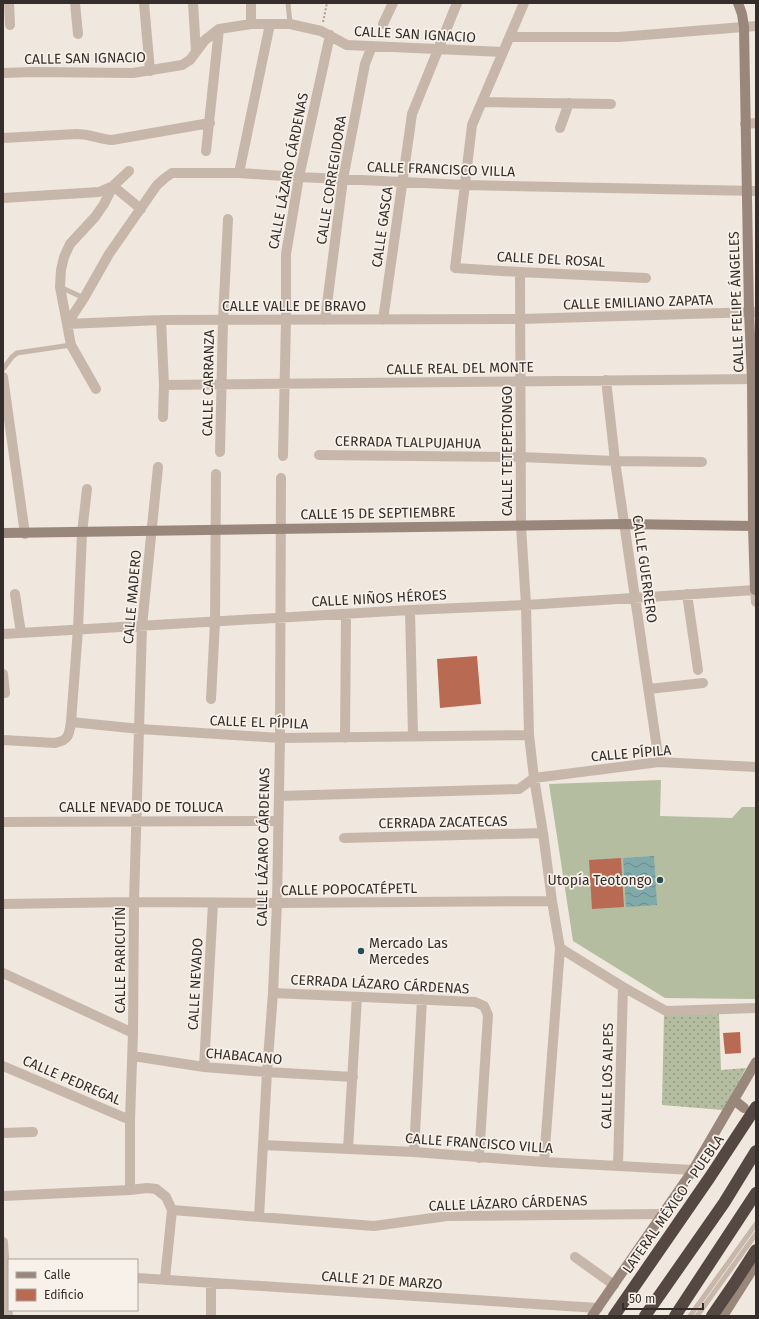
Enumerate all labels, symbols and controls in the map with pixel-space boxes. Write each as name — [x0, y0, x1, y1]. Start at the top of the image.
street label: CALLE SAN IGNACIO — [354, 23, 476, 46]
street label: CALLE SAN IGNACIO — [24, 49, 146, 68]
street label: CALLE LÁZARO CÁRDENAS — [264, 91, 312, 251]
street label: CALLE CORREGIDORA — [313, 114, 350, 246]
street label: CALLE FRANCISCO VILLA — [367, 158, 515, 181]
street label: CALLE GASCA — [368, 186, 397, 269]
street label: CALLE FELIPE ÁNGELES — [725, 231, 747, 373]
street label: CALLE DEL ROSAL — [496, 248, 606, 271]
street label: CALLE EMILIANO ZAPATA — [563, 291, 713, 314]
street label: CALLE VALLE DE BRAVO — [222, 298, 366, 315]
street label: CALLE CARRANZA — [199, 330, 218, 437]
street label: CALLE REAL DEL MONTE — [386, 359, 534, 378]
street label: CALLE TETEPETONGO — [499, 386, 516, 516]
street label: CERRADA TLALPUJAHUA — [335, 433, 481, 452]
street label: CALLE 15 DE SEPTIEMBRE — [300, 504, 456, 523]
street label: CALLE GUERRERO — [628, 514, 661, 624]
street label: CALLE MADERO — [120, 549, 145, 645]
street label: CALLE NIÑOS HÉROES — [311, 585, 447, 611]
street label: CALLE EL PÍPILA — [209, 711, 309, 733]
street label: CALLE PÍPILA — [590, 741, 672, 765]
street label: CALLE LÁZARO CÁRDENAS — [253, 767, 273, 927]
street label: CALLE NEVADO DE TOLUCA — [59, 799, 223, 816]
street label: CERRADA ZACATECAS — [378, 813, 508, 832]
place label: Utopía Teotongo — [547, 872, 652, 889]
marker: Utopía Teotongo — [655, 875, 665, 885]
street label: CALLE POPOCATÉPETL — [281, 879, 417, 899]
street label: CALLE PARICUTÍN — [111, 907, 129, 1013]
place label: Mercado Las Mercedes — [369, 935, 448, 968]
street label: CALLE NEVADO — [185, 937, 206, 1031]
marker: Mercado Las Mercedes — [356, 946, 366, 956]
street label: CERRADA LÁZARO CÁRDENAS — [290, 970, 470, 998]
street label: CALLE LOS ALPES — [598, 1022, 617, 1129]
street label: CHABACANO — [205, 1045, 283, 1068]
street label: CALLE PEDREGAL — [20, 1052, 124, 1109]
street label: CALLE FRANCISCO VILLA — [404, 1130, 554, 1157]
street label: LATERAL MÉXICO - PUEBLA — [618, 1131, 728, 1277]
street label: CALLE LÁZARO CÁRDENAS — [428, 1191, 588, 1215]
legend — [8, 1259, 138, 1311]
text: Calle — [44, 1268, 71, 1282]
street label: CALLE 21 DE MARZO — [321, 1268, 443, 1293]
scale bar — [623, 1285, 703, 1311]
text: Edificio — [44, 1288, 84, 1302]
text: 50 m — [629, 1292, 655, 1306]

